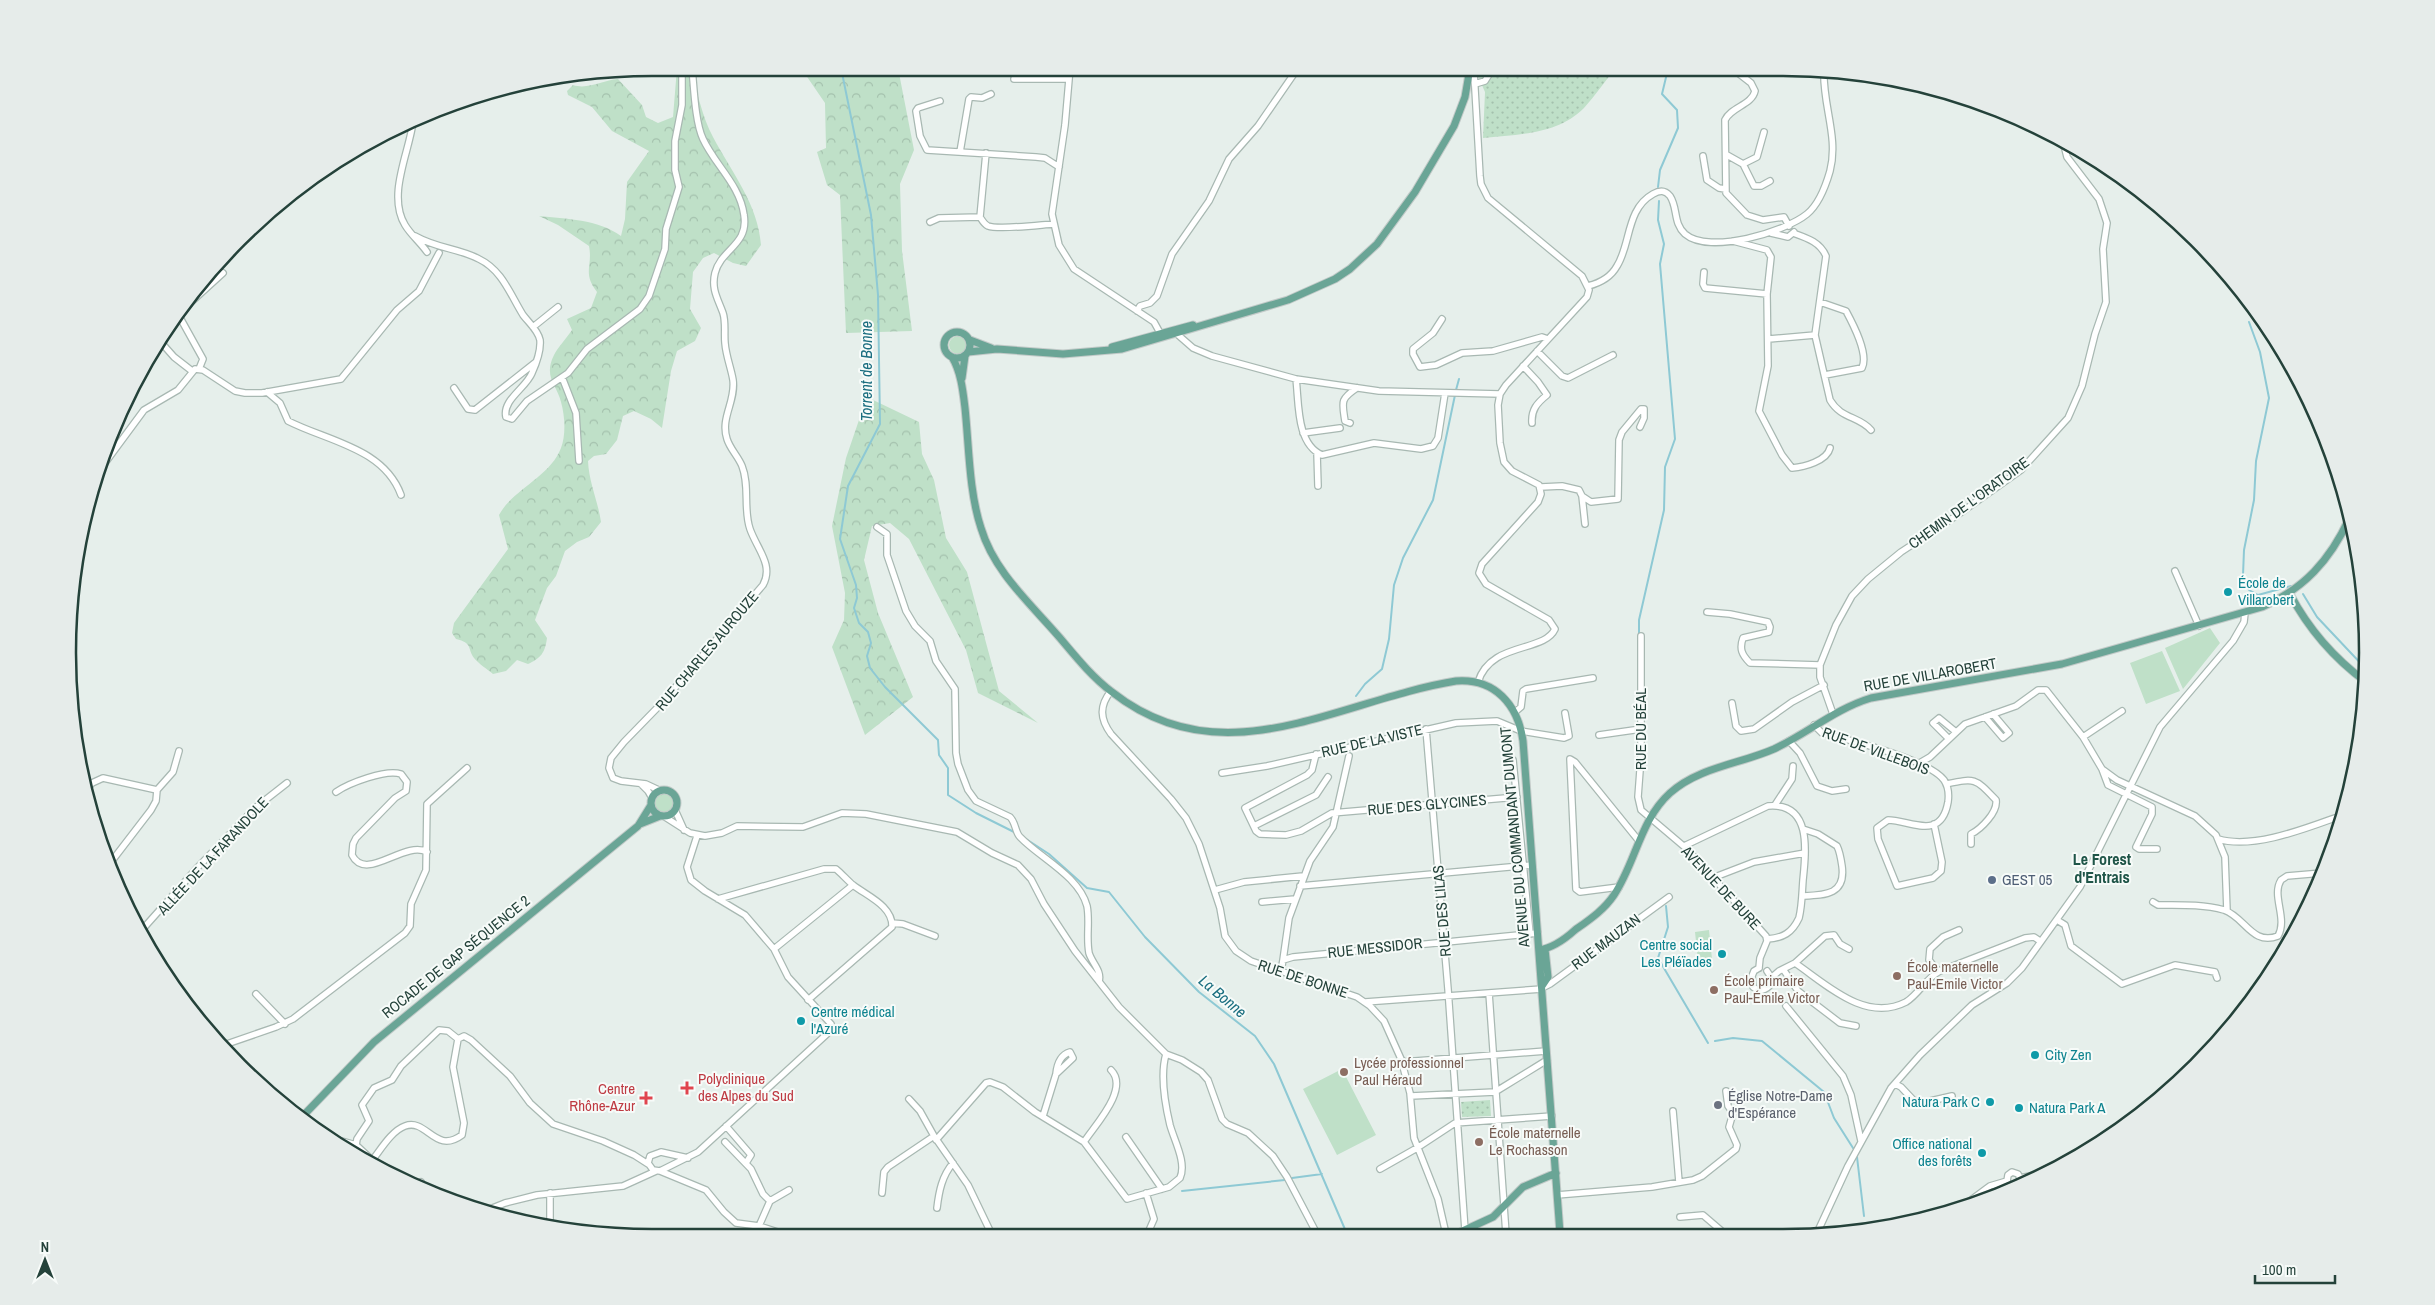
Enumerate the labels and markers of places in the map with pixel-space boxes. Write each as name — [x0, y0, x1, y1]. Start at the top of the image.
place label: École de Villarobert — [2238, 572, 2294, 610]
marker: École de Villarobert — [2222, 586, 2234, 598]
place label: GEST 05 — [2002, 869, 2053, 890]
marker: GEST 05 — [1986, 874, 1998, 886]
place label: Centre social Les Pléïades — [1640, 934, 1712, 972]
marker: Centre social Les Pléïades — [1716, 948, 1728, 960]
place label: École maternelle Paul-Emile Victor — [1907, 956, 2003, 994]
place label: École primaire Paul-Émile Victor — [1724, 970, 1820, 1008]
marker: École maternelle Paul-Emile Victor — [1891, 970, 1903, 982]
marker: École primaire Paul-Émile Victor — [1708, 984, 1720, 996]
place label: Centre médical l'Azuré — [811, 1001, 894, 1039]
marker: Centre médical l'Azuré — [795, 1015, 807, 1027]
place label: City Zen — [2045, 1044, 2092, 1065]
marker: City Zen — [2029, 1049, 2041, 1061]
place label: Lycée professionnel Paul Héraud — [1354, 1052, 1464, 1090]
marker: Lycée professionnel Paul Héraud — [1338, 1066, 1350, 1078]
place label: Polyclinique des Alpes du Sud — [698, 1068, 794, 1106]
place label: Centre Rhône-Azur — [569, 1078, 635, 1116]
marker: Polyclinique des Alpes du Sud — [680, 1081, 694, 1095]
place label: Église Notre-Dame d'Espérance — [1728, 1085, 1833, 1123]
marker: Centre Rhône-Azur — [639, 1091, 653, 1105]
place label: Natura Park C — [1902, 1091, 1980, 1112]
marker: Natura Park C — [1984, 1096, 1996, 1108]
place label: Natura Park A — [2029, 1097, 2106, 1118]
marker: Église Notre-Dame d'Espérance — [1712, 1099, 1724, 1111]
marker: Natura Park A — [2013, 1102, 2025, 1114]
place label: École maternelle Le Rochasson — [1489, 1122, 1581, 1160]
place label: Office national des forêts — [1892, 1133, 1972, 1171]
marker: École maternelle Le Rochasson — [1473, 1136, 1485, 1148]
marker: Office national des forêts — [1976, 1147, 1988, 1159]

